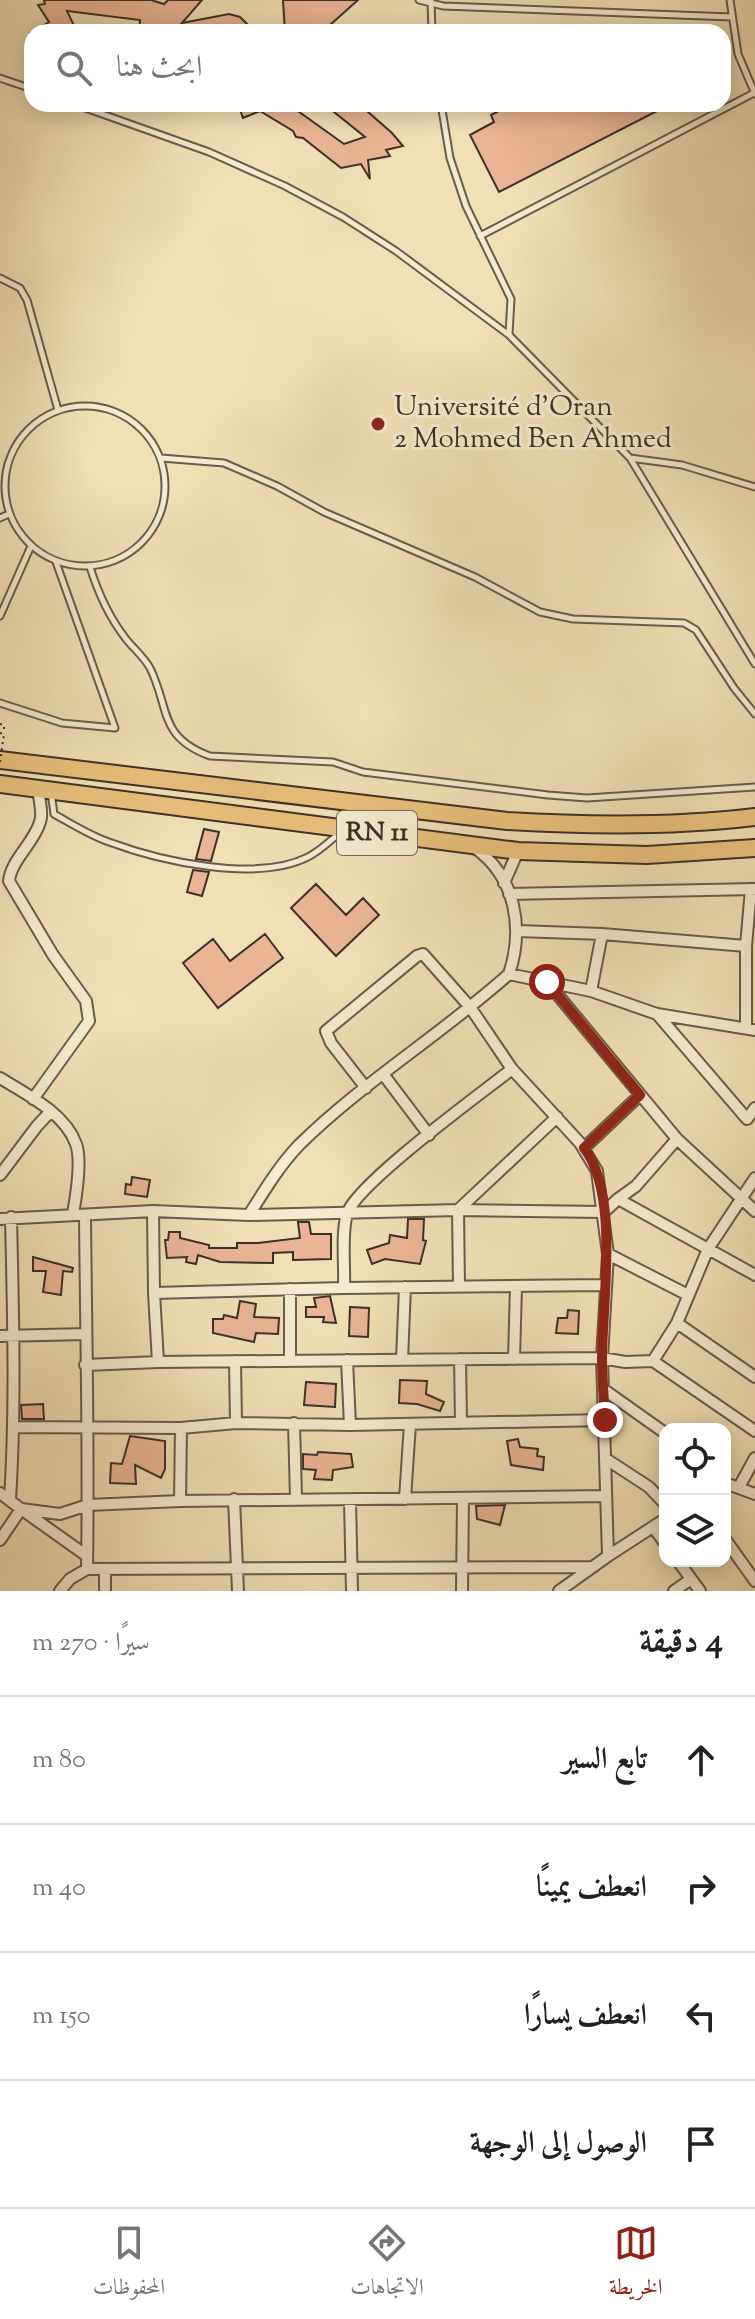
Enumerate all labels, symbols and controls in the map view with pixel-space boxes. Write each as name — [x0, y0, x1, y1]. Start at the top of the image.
search box — [24, 24, 731, 112]
icon: search — [52, 46, 96, 90]
text: ابحث هنا — [116, 47, 202, 90]
place label: Université d'Oran 2 Mohmed Ben Ahmed — [394, 388, 672, 460]
marker: Université d'Oran 2 Mohmed Ben Ahmed — [369, 415, 387, 433]
road number: RN 11 — [337, 811, 417, 855]
route start — [529, 964, 565, 1000]
route end — [587, 1402, 623, 1438]
map controls — [659, 1423, 731, 1567]
button: locate — [659, 1423, 731, 1495]
button: layers — [659, 1495, 731, 1567]
text: 4 دقيقة — [639, 1618, 723, 1667]
text: سيرًا · 270 m — [32, 1625, 150, 1662]
icon: ahead — [679, 1738, 723, 1782]
text: تابع السير — [562, 1739, 647, 1782]
text: 80 m — [32, 1742, 86, 1779]
icon: right — [679, 1866, 723, 1910]
text: انعطف يمينًا — [536, 1867, 647, 1910]
text: 40 m — [32, 1870, 86, 1907]
icon: left — [679, 1994, 723, 2038]
text: انعطف يسارًا — [524, 1995, 647, 2038]
text: 150 m — [32, 1998, 91, 2035]
icon: arrive — [679, 2122, 723, 2166]
text: الوصول إلى الوجهة — [470, 2123, 647, 2166]
tab: المحفوظات — [93, 2221, 165, 2308]
tab: الاتجاهات — [350, 2221, 424, 2308]
tab: الخريطة — [609, 2221, 662, 2308]

